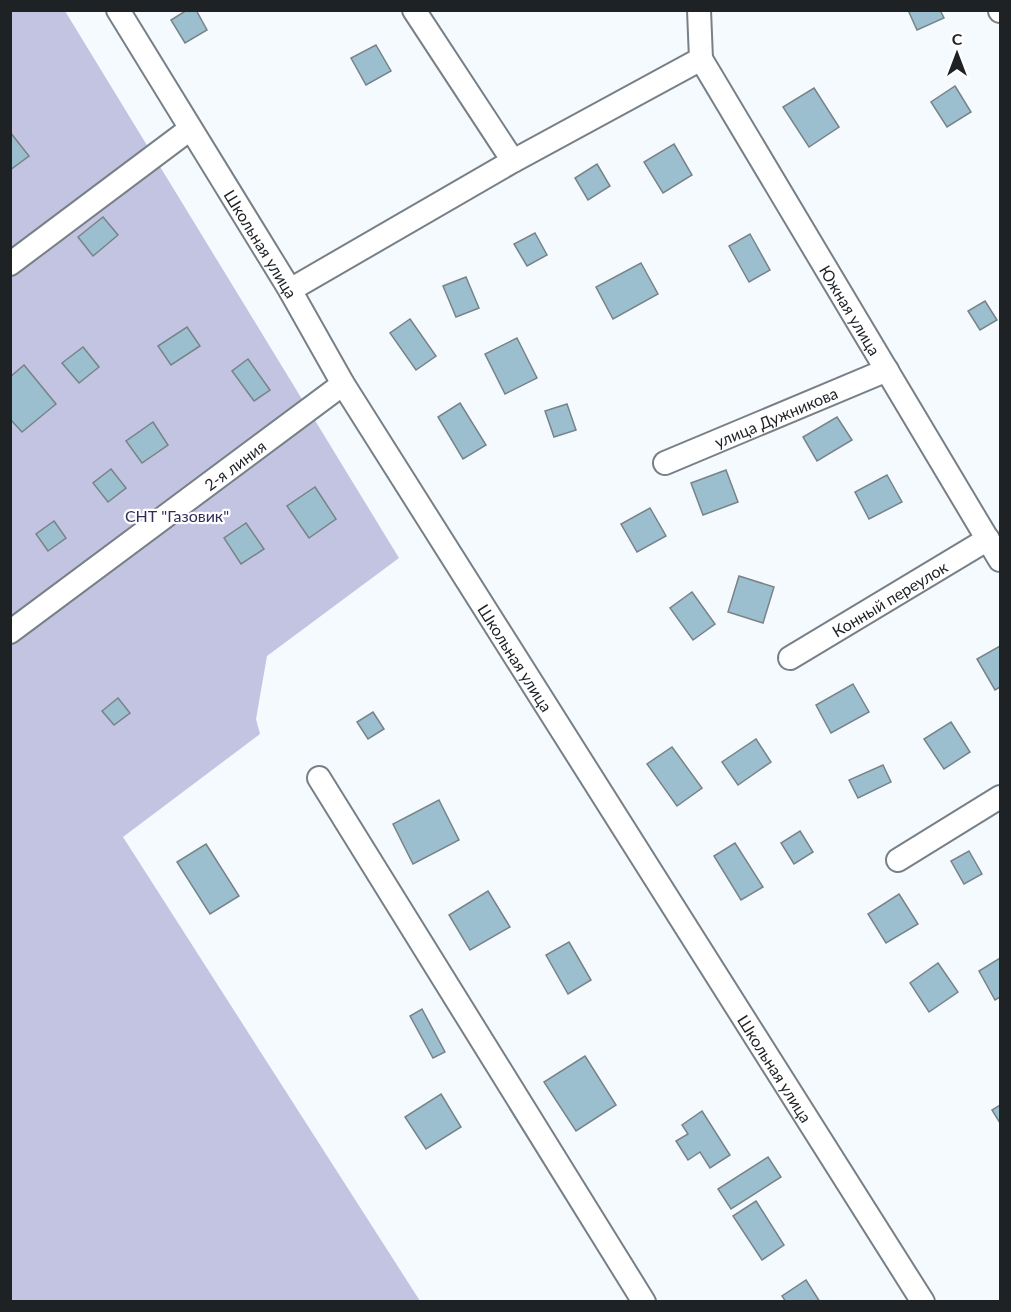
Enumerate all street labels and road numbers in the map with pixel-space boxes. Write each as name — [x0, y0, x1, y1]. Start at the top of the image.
street label: Школьная улица — [221, 186, 302, 301]
street label: Южная улица — [816, 261, 885, 358]
street label: улица Дужникова — [711, 382, 840, 451]
street label: 2-я линия — [200, 436, 269, 494]
street label: Конный переулок — [828, 556, 951, 640]
street label: Школьная улица — [475, 600, 557, 715]
street label: Школьная улица — [734, 1011, 816, 1126]

